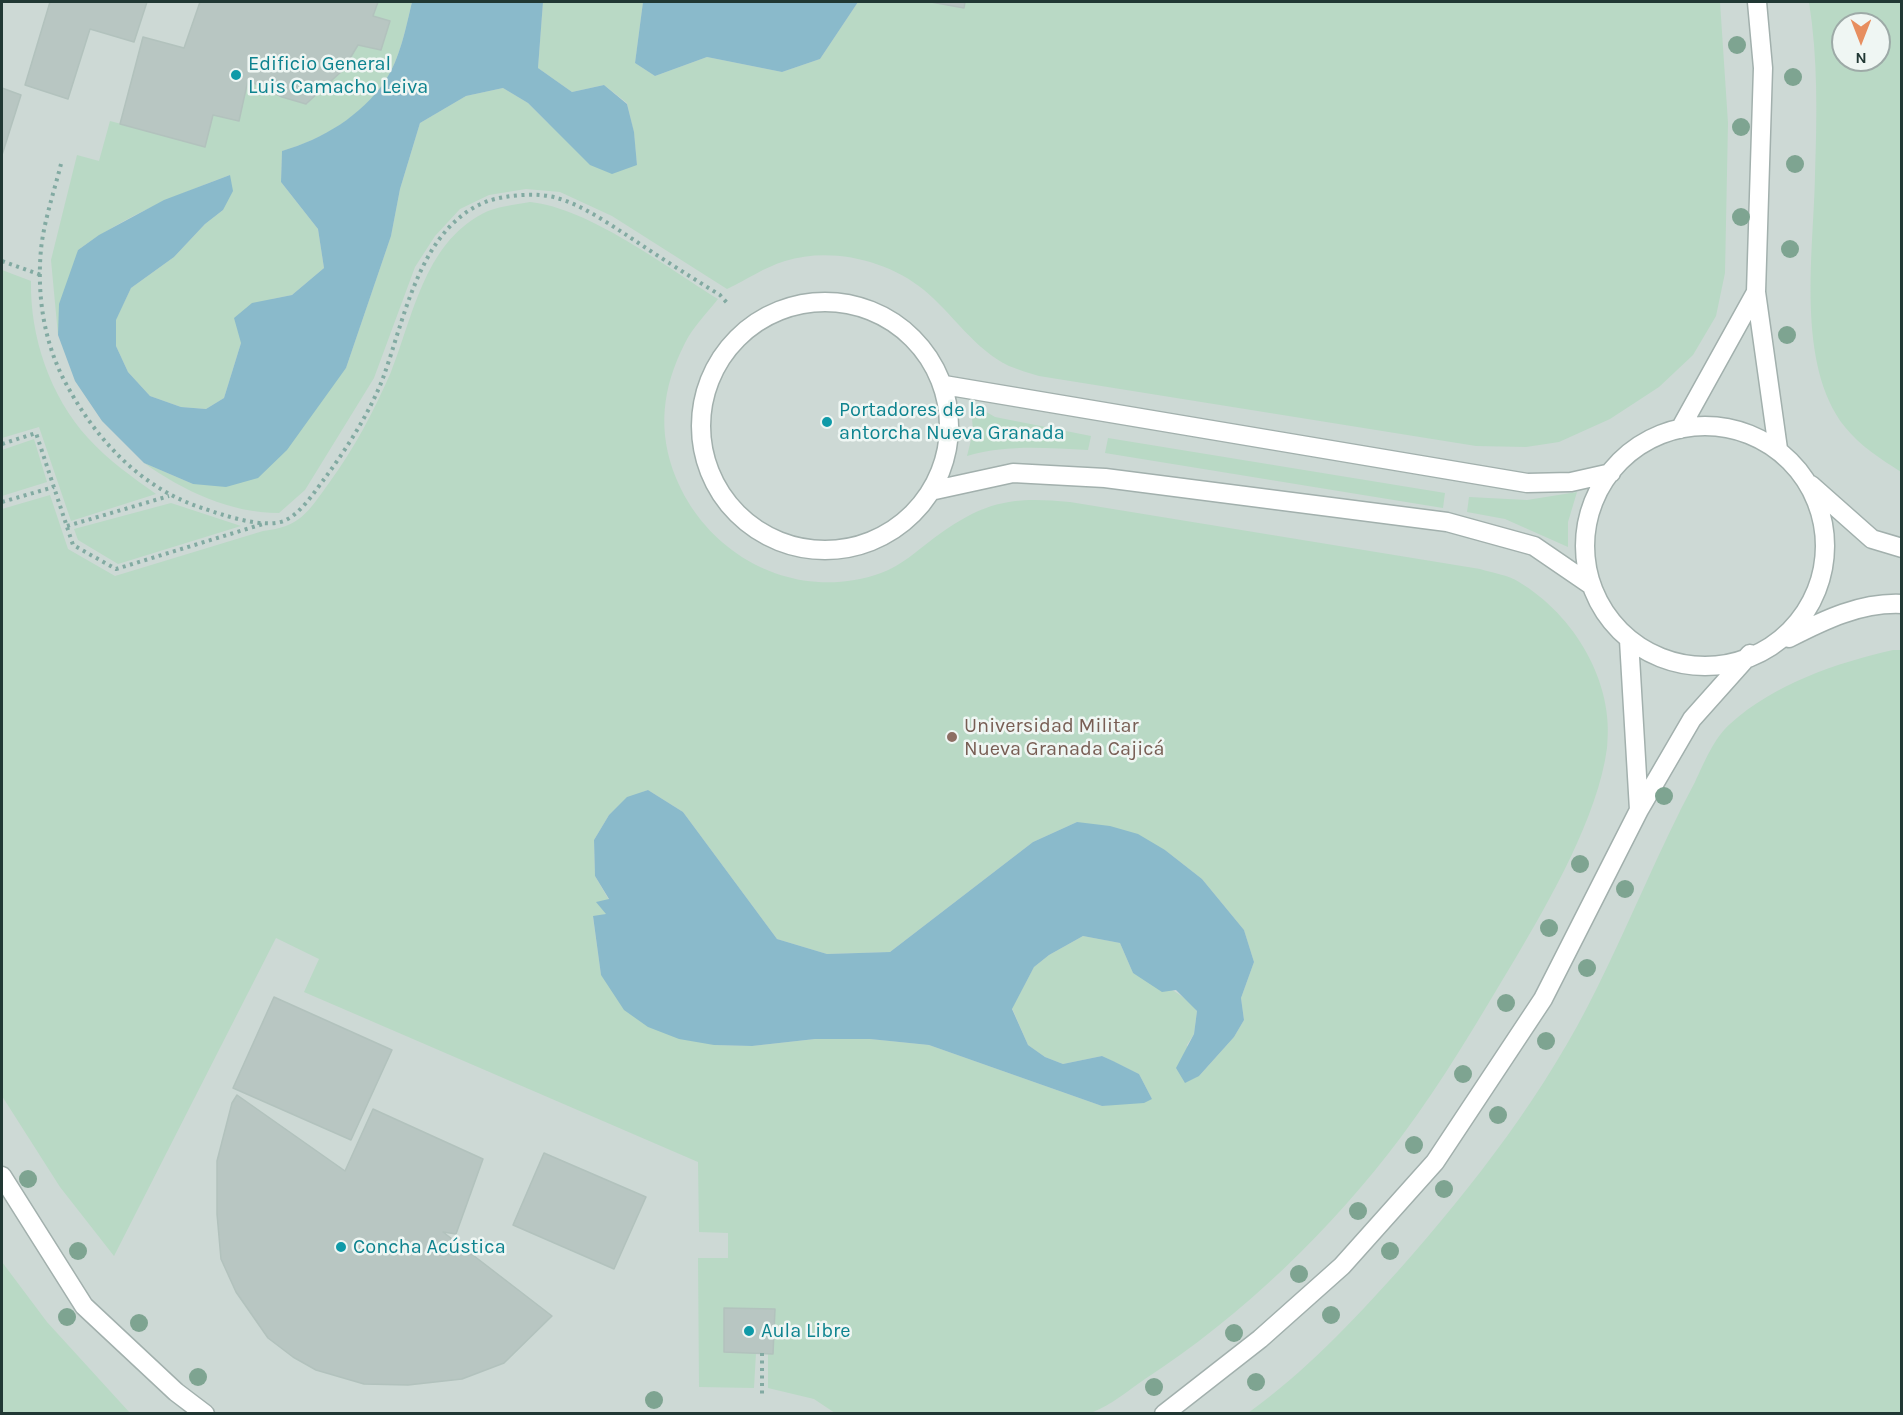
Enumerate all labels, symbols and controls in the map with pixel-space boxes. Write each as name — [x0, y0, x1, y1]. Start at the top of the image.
north arrow — [1831, 12, 1891, 72]
text: N — [1855, 49, 1867, 68]
place label: Edificio General Luis Camacho Leiva — [248, 52, 428, 99]
marker: Edificio General Luis Camacho Leiva — [229, 68, 243, 82]
place label: Portadores de la antorcha Nueva Granada — [839, 398, 1065, 445]
marker: Portadores de la antorcha Nueva Granada — [820, 415, 834, 429]
place label: Universidad Militar Nueva Granada Cajicá — [964, 714, 1165, 761]
marker: Universidad Militar Nueva Granada Cajicá — [945, 730, 959, 744]
place label: Concha Acústica — [353, 1235, 506, 1259]
marker: Concha Acústica — [334, 1240, 348, 1254]
place label: Aula Libre — [761, 1319, 851, 1343]
marker: Aula Libre — [742, 1324, 756, 1338]

